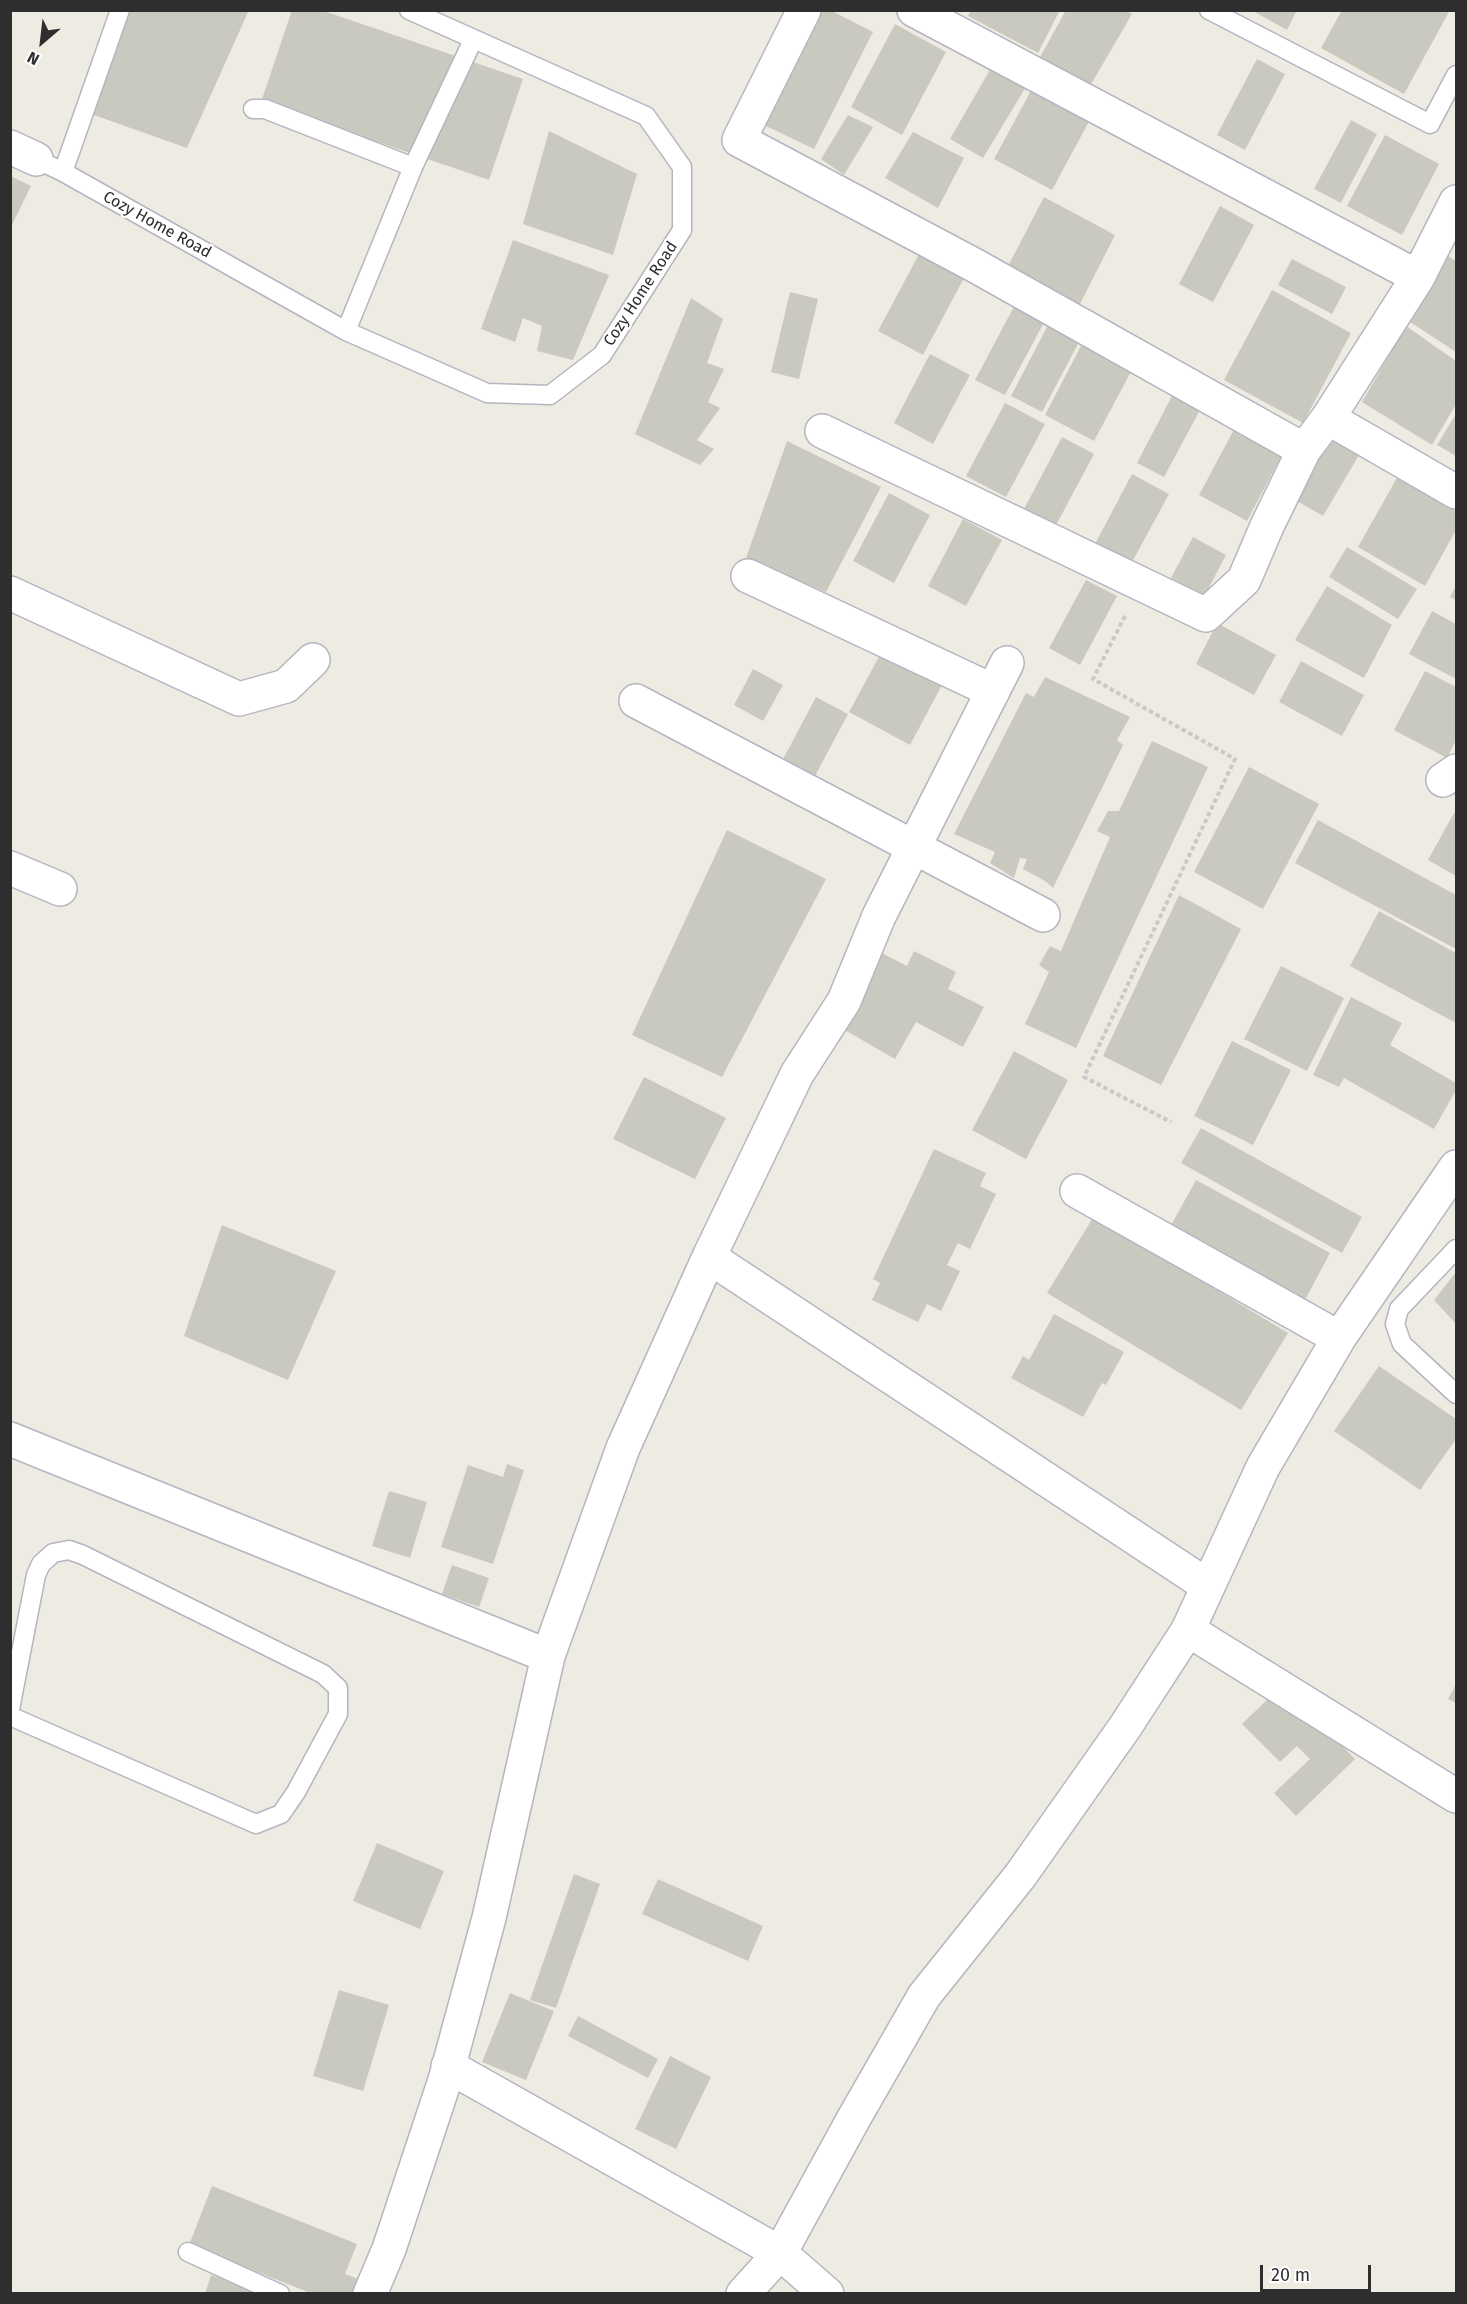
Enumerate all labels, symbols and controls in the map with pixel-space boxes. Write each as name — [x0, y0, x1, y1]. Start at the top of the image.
north arrow — [12, 12, 72, 72]
text: N — [24, 47, 42, 69]
street label: Cozy Home Road — [100, 187, 214, 263]
street label: Cozy Home Road — [600, 238, 682, 350]
scale bar — [1263, 2253, 1374, 2291]
text: 20 m — [1271, 2264, 1310, 2286]

